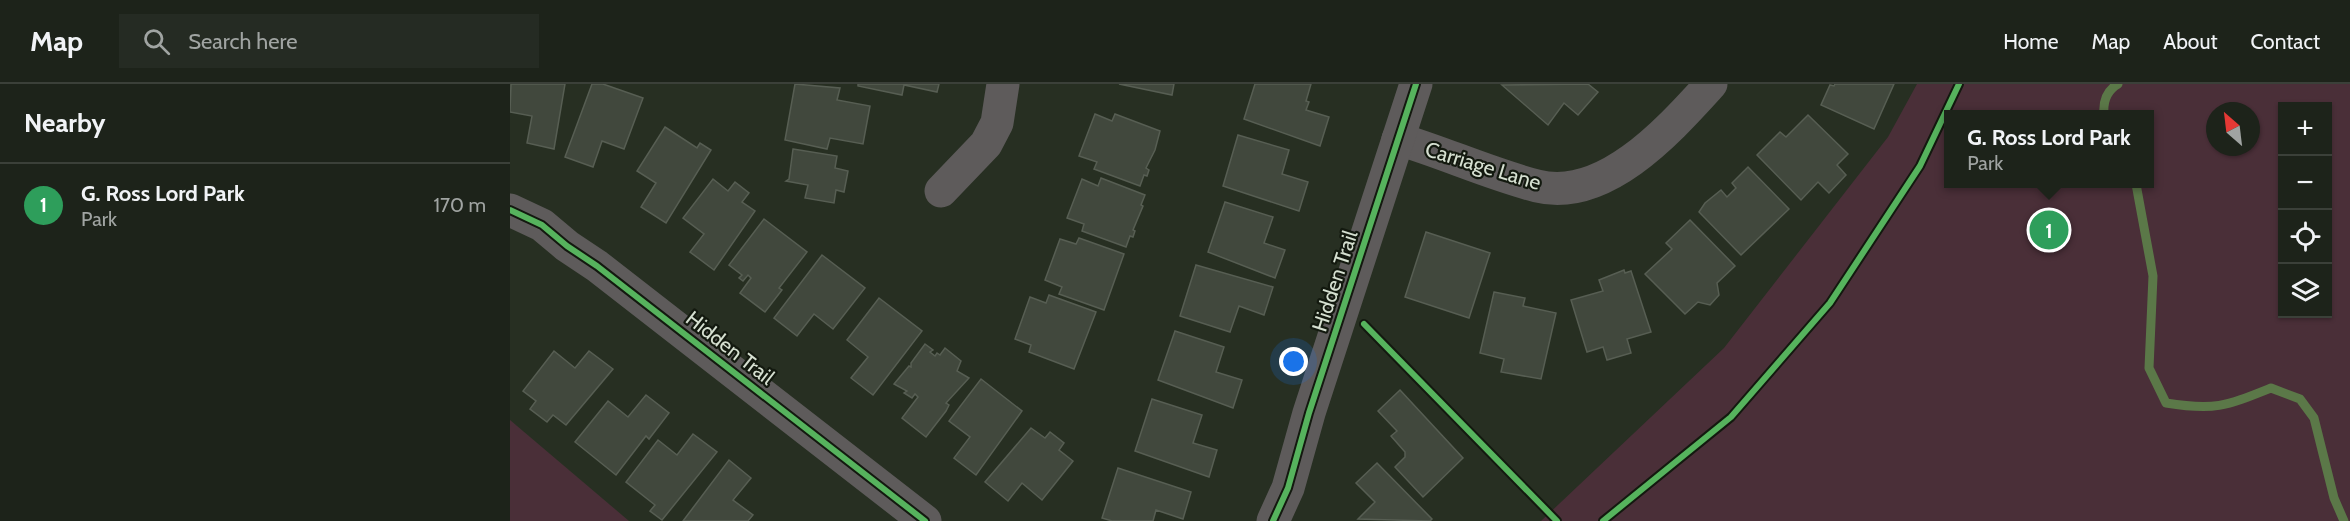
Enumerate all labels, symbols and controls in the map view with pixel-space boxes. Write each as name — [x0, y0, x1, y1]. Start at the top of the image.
search box — [119, 14, 539, 68]
text: Map — [30, 24, 83, 58]
icon: search — [140, 25, 173, 58]
text: Search here — [188, 28, 297, 55]
text: Home — [2003, 29, 2059, 54]
text: Map — [2092, 29, 2130, 54]
text: About — [2163, 29, 2217, 54]
text: Contact — [2250, 29, 2320, 54]
north arrow — [2206, 102, 2260, 156]
map controls — [2278, 102, 2332, 318]
button: + — [2278, 102, 2332, 156]
text: Nearby — [24, 107, 105, 139]
popup — [1944, 110, 2154, 188]
text: G. Ross Lord Park — [1967, 124, 2131, 151]
street label: Carriage Lane — [1422, 136, 1544, 195]
text: Park — [1967, 151, 2003, 175]
button: − — [2278, 156, 2332, 210]
text: G. Ross Lord Park — [81, 180, 245, 207]
text: 1 — [40, 193, 47, 217]
text: 170 m — [434, 193, 486, 217]
text: Park — [81, 207, 117, 231]
pin: 1 — [2030, 208, 2068, 252]
button: locate — [2278, 210, 2332, 264]
street label: Hidden Trail — [1306, 227, 1363, 335]
button: layers — [2278, 264, 2332, 318]
street label: Hidden Trail — [681, 305, 779, 390]
your location — [1279, 347, 1308, 376]

